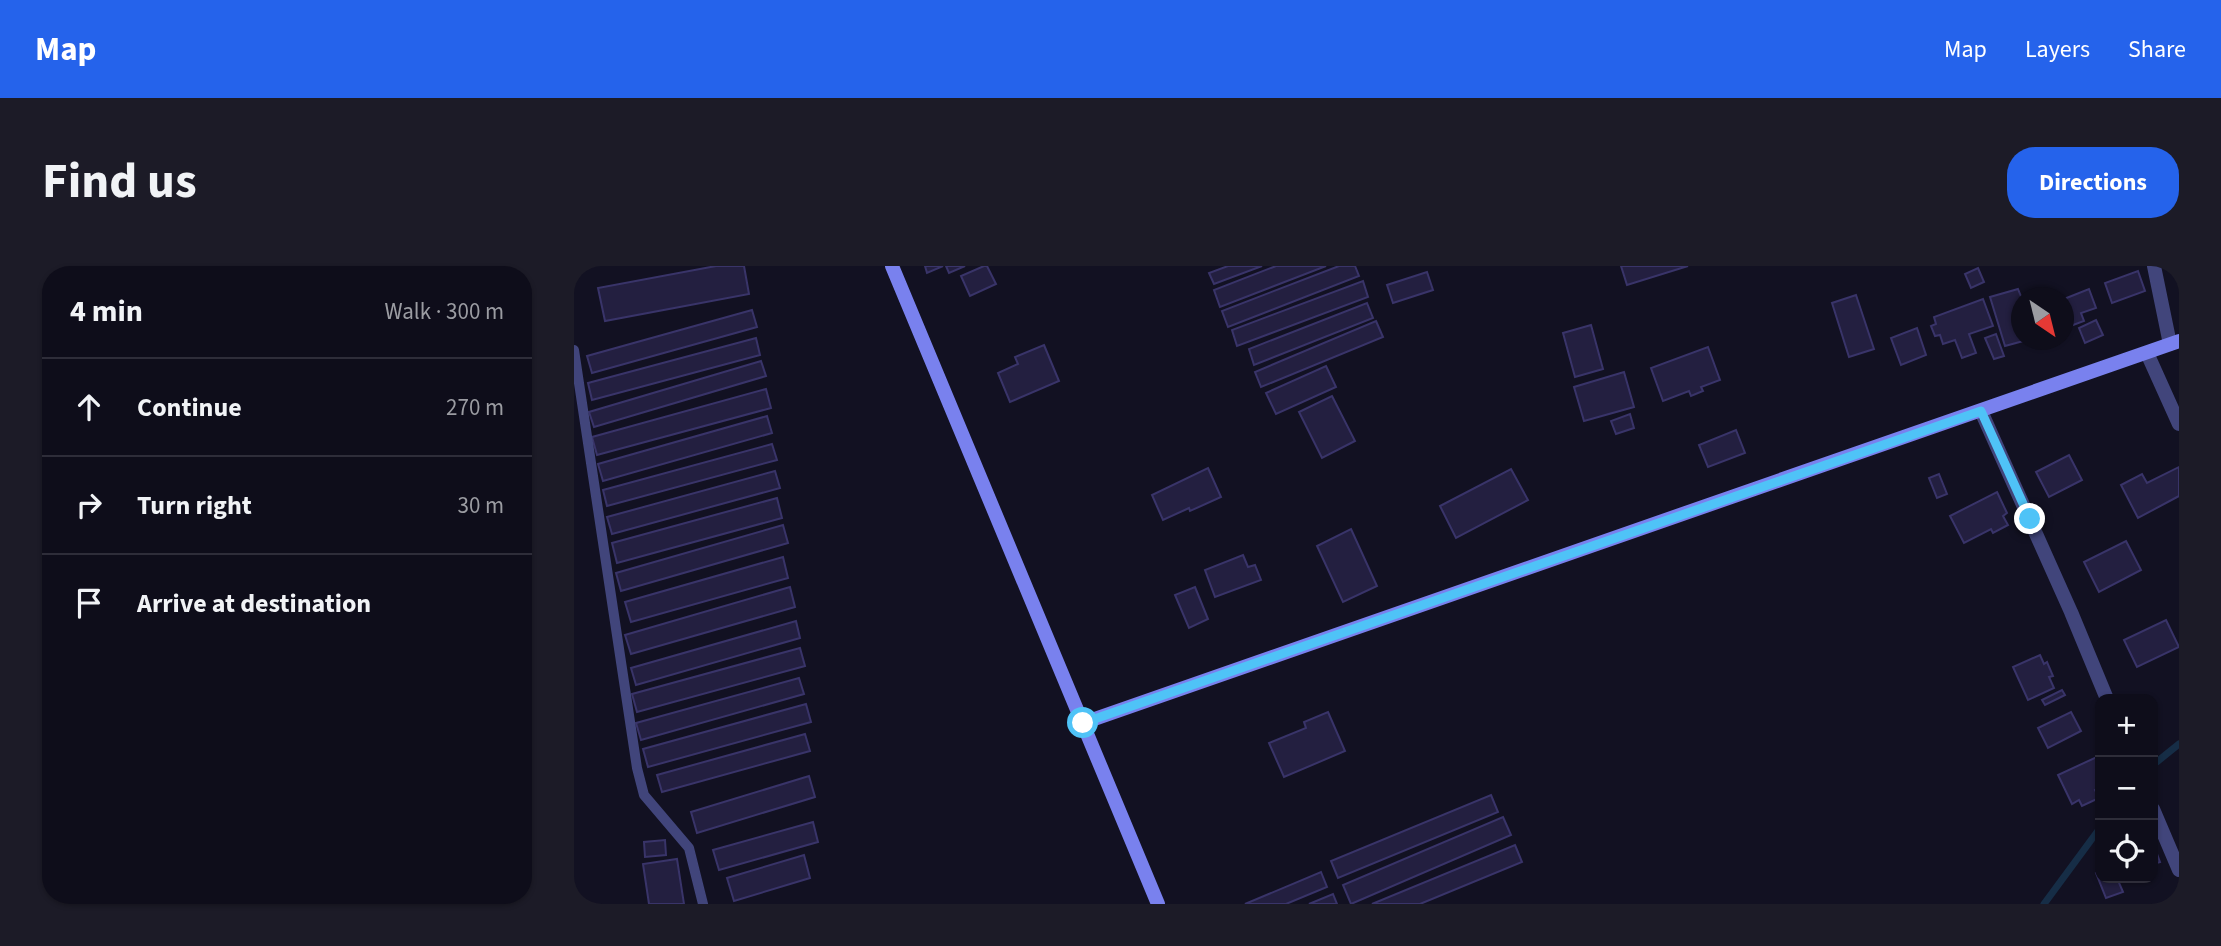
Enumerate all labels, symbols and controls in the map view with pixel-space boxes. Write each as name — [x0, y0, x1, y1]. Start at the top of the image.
text: Map — [35, 26, 96, 73]
text: Map — [1944, 32, 1987, 67]
text: Layers — [2025, 32, 2090, 67]
text: Share — [2128, 32, 2186, 67]
text: Find us — [42, 147, 197, 217]
button: Directions — [2007, 147, 2179, 218]
north arrow — [2011, 287, 2074, 350]
text: 4 min — [70, 290, 143, 333]
text: Walk · 300 m — [385, 295, 504, 328]
icon: ahead — [70, 388, 108, 426]
text: Continue — [137, 389, 242, 426]
text: 270 m — [446, 391, 504, 424]
icon: right — [70, 486, 108, 524]
text: Turn right — [137, 487, 252, 524]
text: 30 m — [457, 489, 504, 522]
route end — [2014, 503, 2045, 534]
icon: arrive — [70, 584, 108, 622]
text: Arrive at destination — [137, 585, 371, 622]
map controls — [2095, 694, 2158, 883]
button: + — [2095, 694, 2158, 757]
route start — [1067, 707, 1098, 738]
button: − — [2095, 757, 2158, 820]
button: locate — [2095, 820, 2158, 883]

